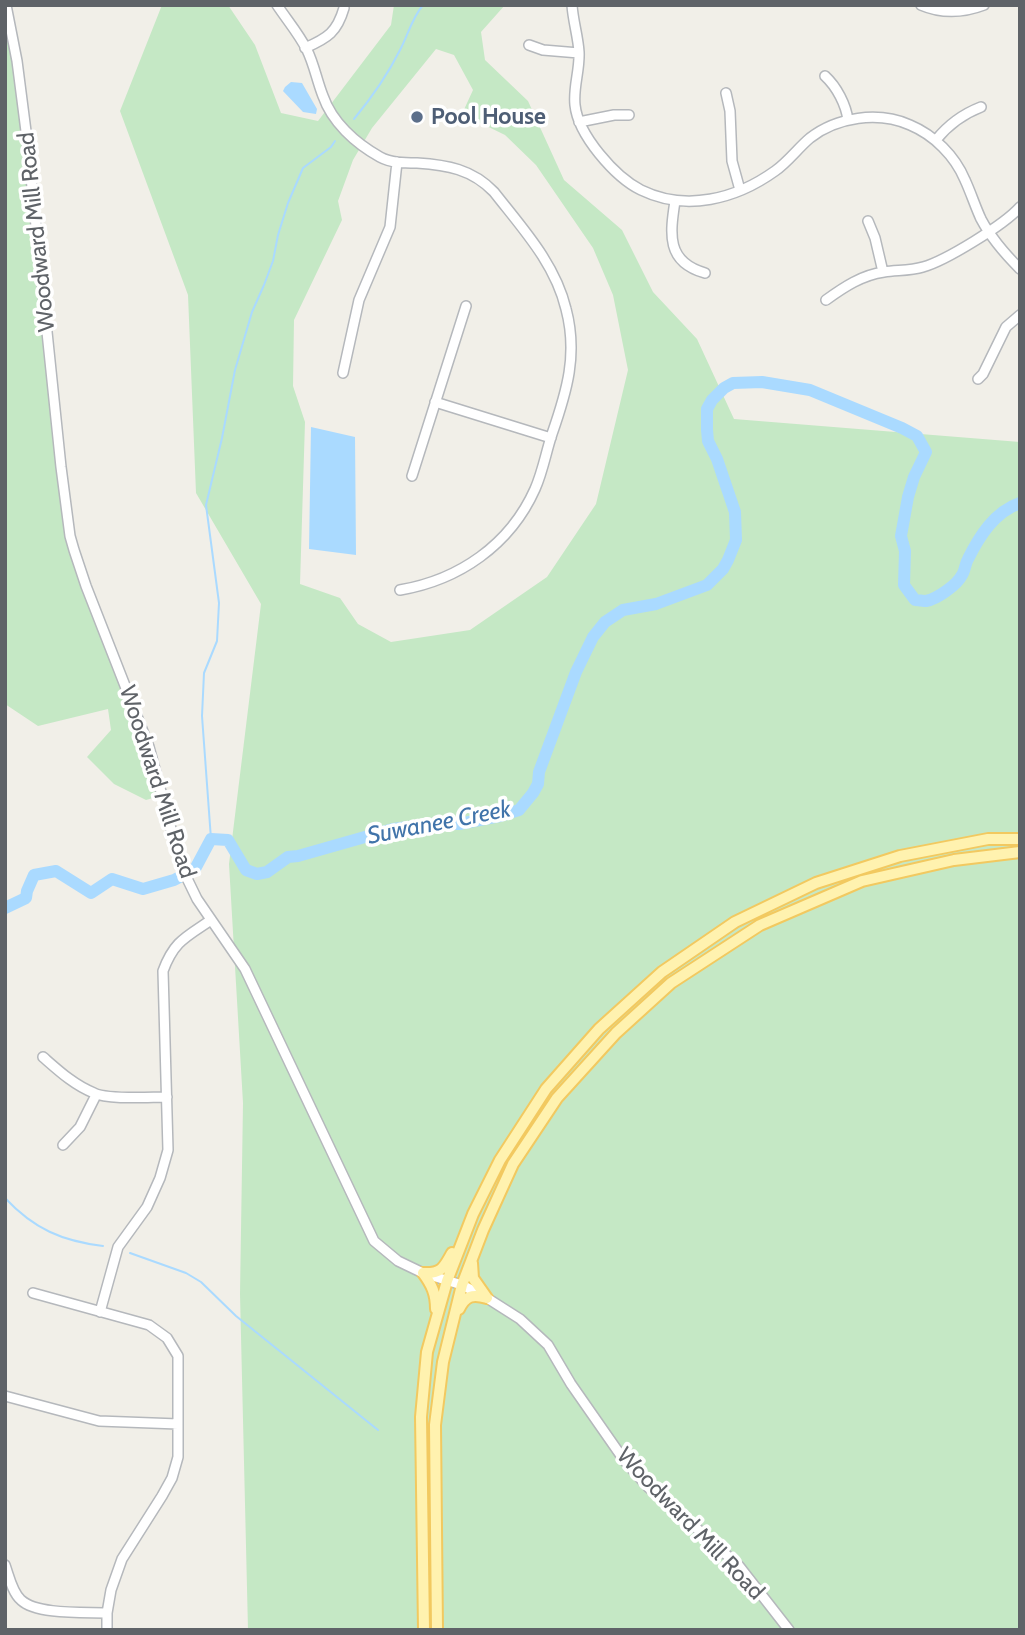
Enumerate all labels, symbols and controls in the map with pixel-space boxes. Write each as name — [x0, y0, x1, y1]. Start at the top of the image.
place label: Pool House — [431, 103, 546, 131]
marker: Pool House — [409, 109, 425, 125]
street label: Woodward Mill Road — [13, 131, 61, 333]
street label: Woodward Mill Road — [113, 682, 201, 882]
water label: Suwanee Creek — [365, 795, 513, 851]
street label: Woodward Mill Road — [610, 1442, 770, 1606]

